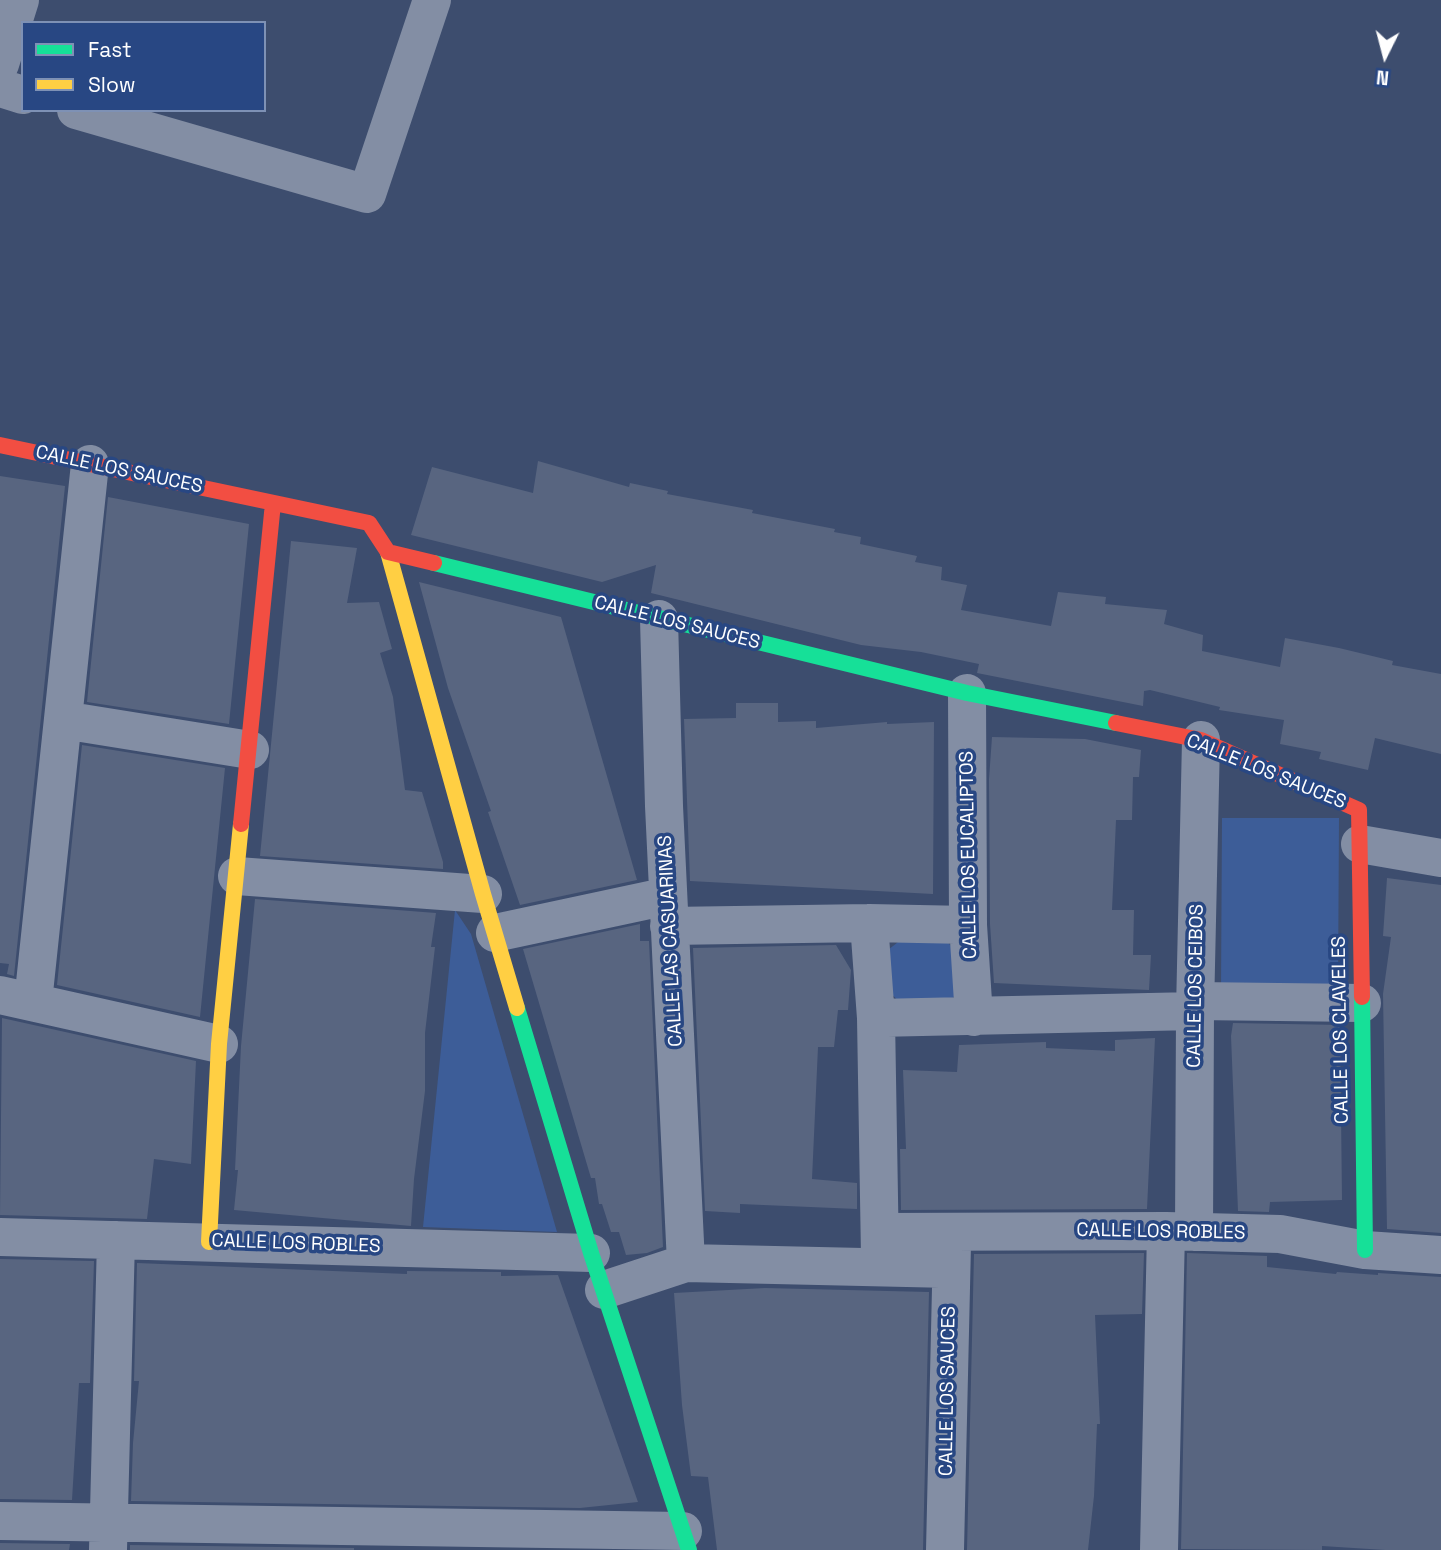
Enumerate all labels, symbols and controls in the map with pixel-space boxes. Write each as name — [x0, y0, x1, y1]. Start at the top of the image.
legend — [21, 21, 266, 112]
north arrow — [1350, 21, 1420, 91]
text: Fast — [88, 36, 132, 63]
text: N — [1375, 64, 1390, 90]
text: Slow — [88, 71, 136, 98]
street label: CALLE LOS SAUCES — [33, 441, 205, 499]
street label: CALLE LOS SAUCES — [592, 591, 762, 655]
street label: CALLE LOS SAUCES — [1183, 730, 1349, 814]
street label: CALLE LOS EUCALIPTOS — [956, 751, 982, 959]
street label: CALLE LAS CASUARINAS — [654, 835, 688, 1047]
street label: CALLE LOS CEIBOS — [1183, 904, 1209, 1068]
street label: CALLE LOS CLAVELES — [1328, 936, 1354, 1124]
street label: CALLE LOS ROBLES — [1076, 1219, 1246, 1245]
street label: CALLE LOS ROBLES — [211, 1230, 381, 1258]
street label: CALLE LOS SAUCES — [935, 1306, 961, 1476]

